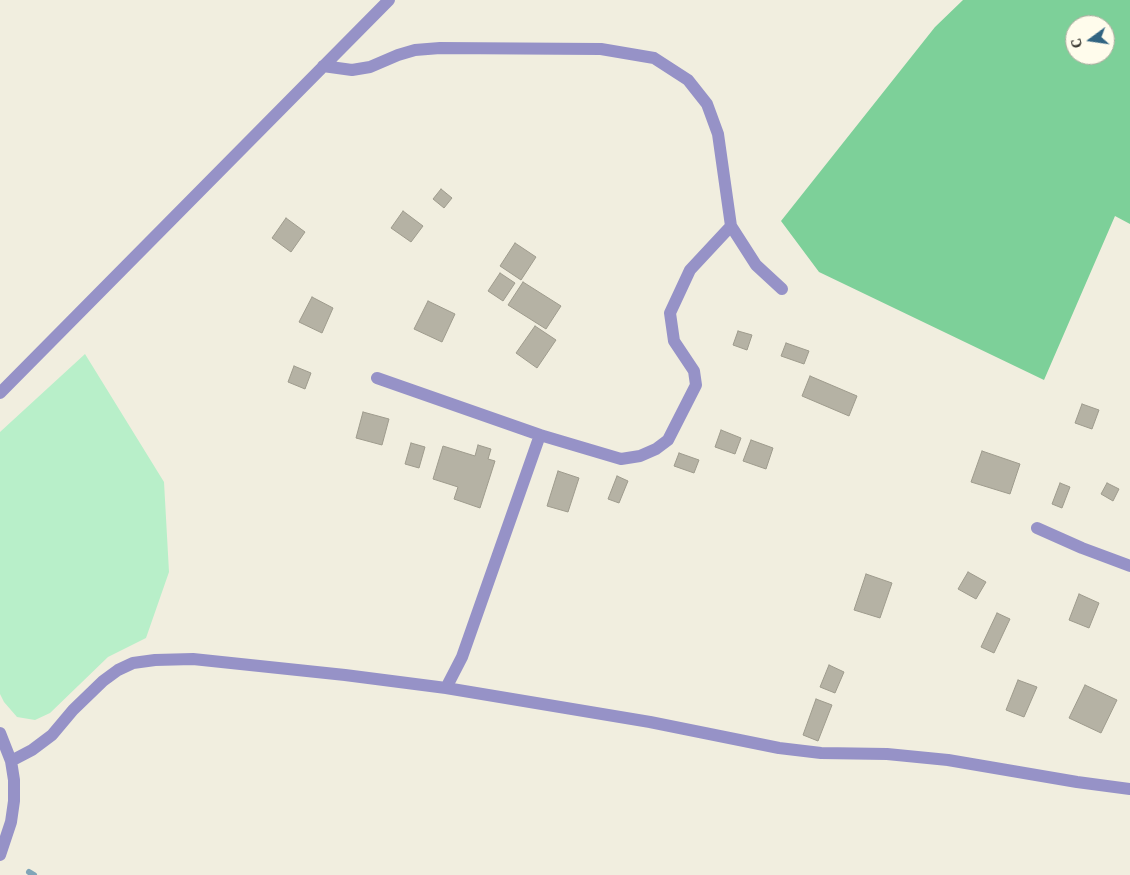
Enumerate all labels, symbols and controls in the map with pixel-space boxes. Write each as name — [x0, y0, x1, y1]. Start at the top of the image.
north arrow — [1065, 15, 1115, 65]
text: С — [1066, 37, 1086, 50]

